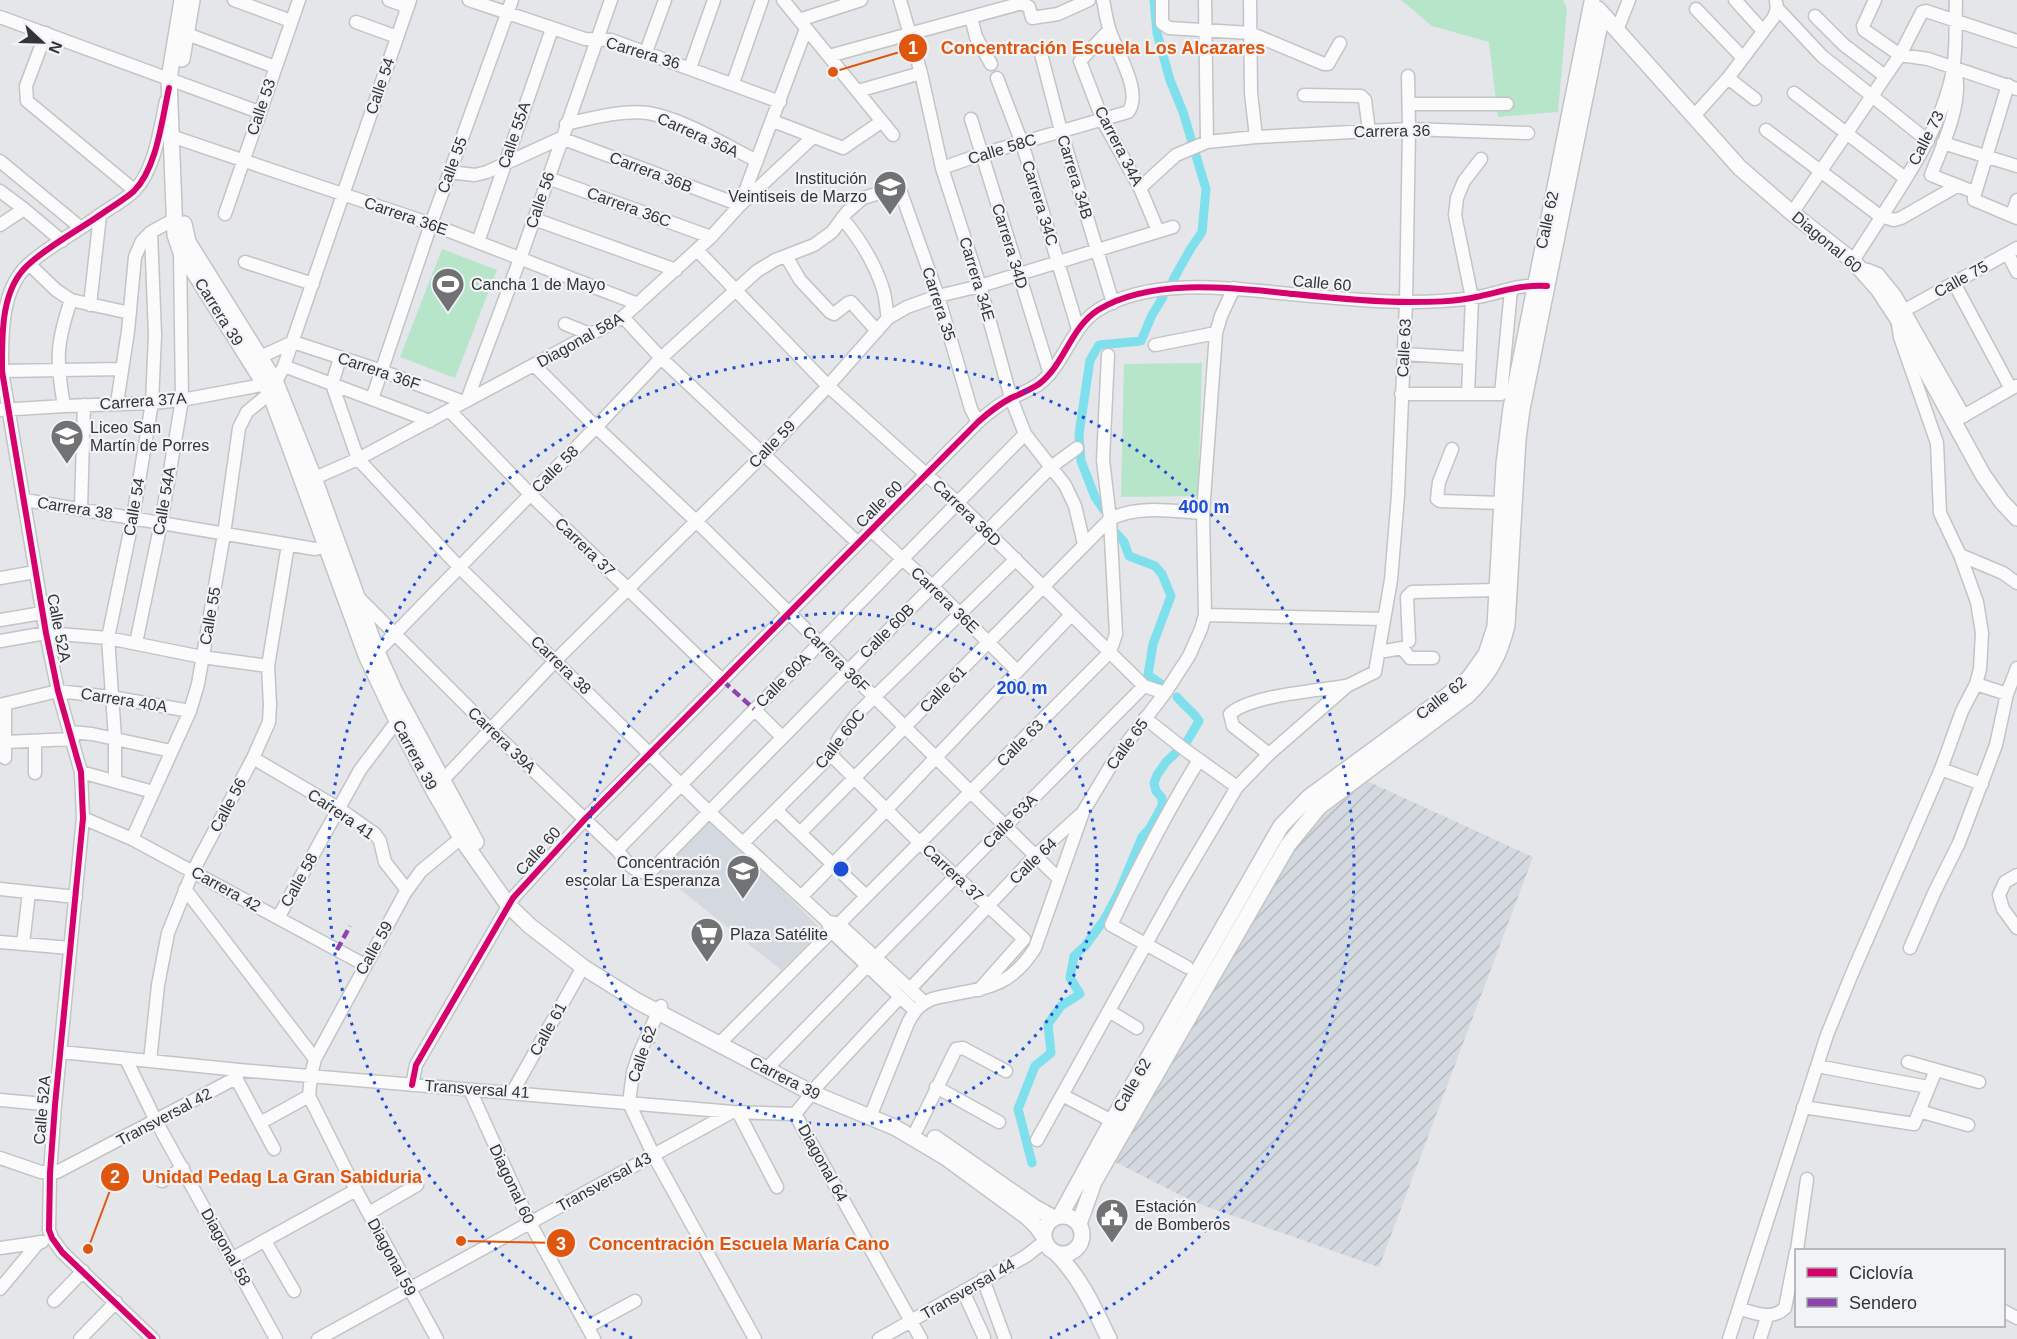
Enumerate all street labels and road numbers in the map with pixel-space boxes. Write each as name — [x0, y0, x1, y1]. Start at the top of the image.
street label: Carrera 36 — [604, 34, 682, 72]
street label: Calle 54 — [362, 55, 398, 117]
street label: Calle 53 — [243, 76, 279, 138]
street label: Calle 55A — [495, 99, 533, 171]
street label: Carrera 34A — [1092, 103, 1147, 189]
street label: Calle 73 — [1905, 108, 1947, 168]
street label: Carrera 36A — [655, 110, 742, 161]
street label: Carrera 36 — [1354, 122, 1430, 140]
street label: Calle 58C — [966, 131, 1038, 167]
street label: Carrera 34B — [1054, 133, 1096, 221]
street label: Calle 55 — [434, 134, 470, 195]
street label: Carrera 36B — [607, 148, 695, 196]
street label: Carrera 34C — [1019, 158, 1061, 248]
street label: Calle 56 — [522, 169, 558, 231]
street label: Carrera 36C — [585, 184, 673, 230]
street label: Calle 62 — [1533, 189, 1561, 250]
street label: Carrera 36E — [362, 194, 450, 238]
street label: Carrera 34D — [989, 201, 1031, 291]
street label: Diagonal 60 — [1789, 208, 1865, 276]
street label: Carrera 34E — [956, 235, 998, 323]
street label: Calle 75 — [1931, 257, 1991, 301]
street label: Carrera 35 — [919, 265, 959, 343]
street label: Calle 60 — [1292, 272, 1352, 294]
street label: Carrera 39 — [192, 275, 247, 349]
street label: Diagonal 58A — [534, 309, 626, 371]
street label: Calle 63 — [1394, 318, 1414, 378]
street label: Carrera 36F — [335, 349, 423, 393]
street label: Carrera 37A — [99, 389, 187, 413]
street label: Calle 59 — [745, 417, 799, 471]
street label: Calle 58 — [528, 442, 582, 496]
street label: Calle 54A — [150, 465, 178, 537]
street label: Carrera 36D — [929, 476, 1005, 550]
street label: Calle 54 — [121, 477, 147, 537]
street label: Calle 60 — [852, 477, 906, 531]
street label: Carrera 38 — [36, 494, 114, 522]
street label: Carrera 37 — [552, 514, 618, 580]
street label: Carrera 36E — [908, 564, 982, 636]
street label: Calle 55 — [197, 586, 223, 646]
street label: Calle 52A — [44, 592, 74, 664]
street label: Calle 60B — [856, 600, 918, 662]
street label: Carrera 36F — [799, 622, 873, 696]
street label: Carrera 38 — [528, 632, 594, 698]
street label: Calle 60A — [752, 649, 814, 711]
street label: Calle 61 — [916, 662, 970, 716]
street label: Calle 62 — [1413, 673, 1469, 723]
street label: Carrera 40A — [80, 685, 169, 715]
street label: Carrera 39A — [465, 704, 539, 777]
street label: Calle 60C — [812, 706, 868, 772]
street label: Calle 65 — [1103, 715, 1151, 773]
street label: Calle 63 — [993, 716, 1047, 770]
street label: Carrera 39 — [390, 717, 441, 793]
street label: Calle 56 — [207, 775, 249, 835]
street label: Carrera 41 — [305, 786, 378, 842]
street label: Calle 63A — [979, 790, 1041, 852]
street label: Calle 60 — [512, 823, 564, 879]
street label: Calle 64 — [1006, 834, 1060, 888]
street label: Carrera 37 — [919, 841, 987, 905]
street label: Calle 58 — [277, 850, 321, 910]
street label: Carrera 42 — [188, 863, 264, 915]
street label: Calle 59 — [352, 918, 396, 978]
street label: Calle 61 — [526, 999, 570, 1059]
street label: Calle 62 — [624, 1023, 660, 1085]
street label: Carrera 39 — [747, 1053, 823, 1103]
street label: Calle 62 — [1110, 1055, 1154, 1115]
street label: Calle 52A — [31, 1074, 54, 1145]
street label: Transversal 41 — [424, 1077, 530, 1101]
street label: Transversal 42 — [114, 1085, 215, 1149]
street label: Diagonal 64 — [795, 1122, 851, 1205]
street label: Diagonal 60 — [486, 1142, 538, 1226]
street label: Transversal 43 — [554, 1149, 654, 1215]
street label: Diagonal 58 — [198, 1206, 254, 1289]
street label: Diagonal 59 — [364, 1215, 420, 1299]
street label: Transversal 44 — [918, 1255, 1018, 1323]

